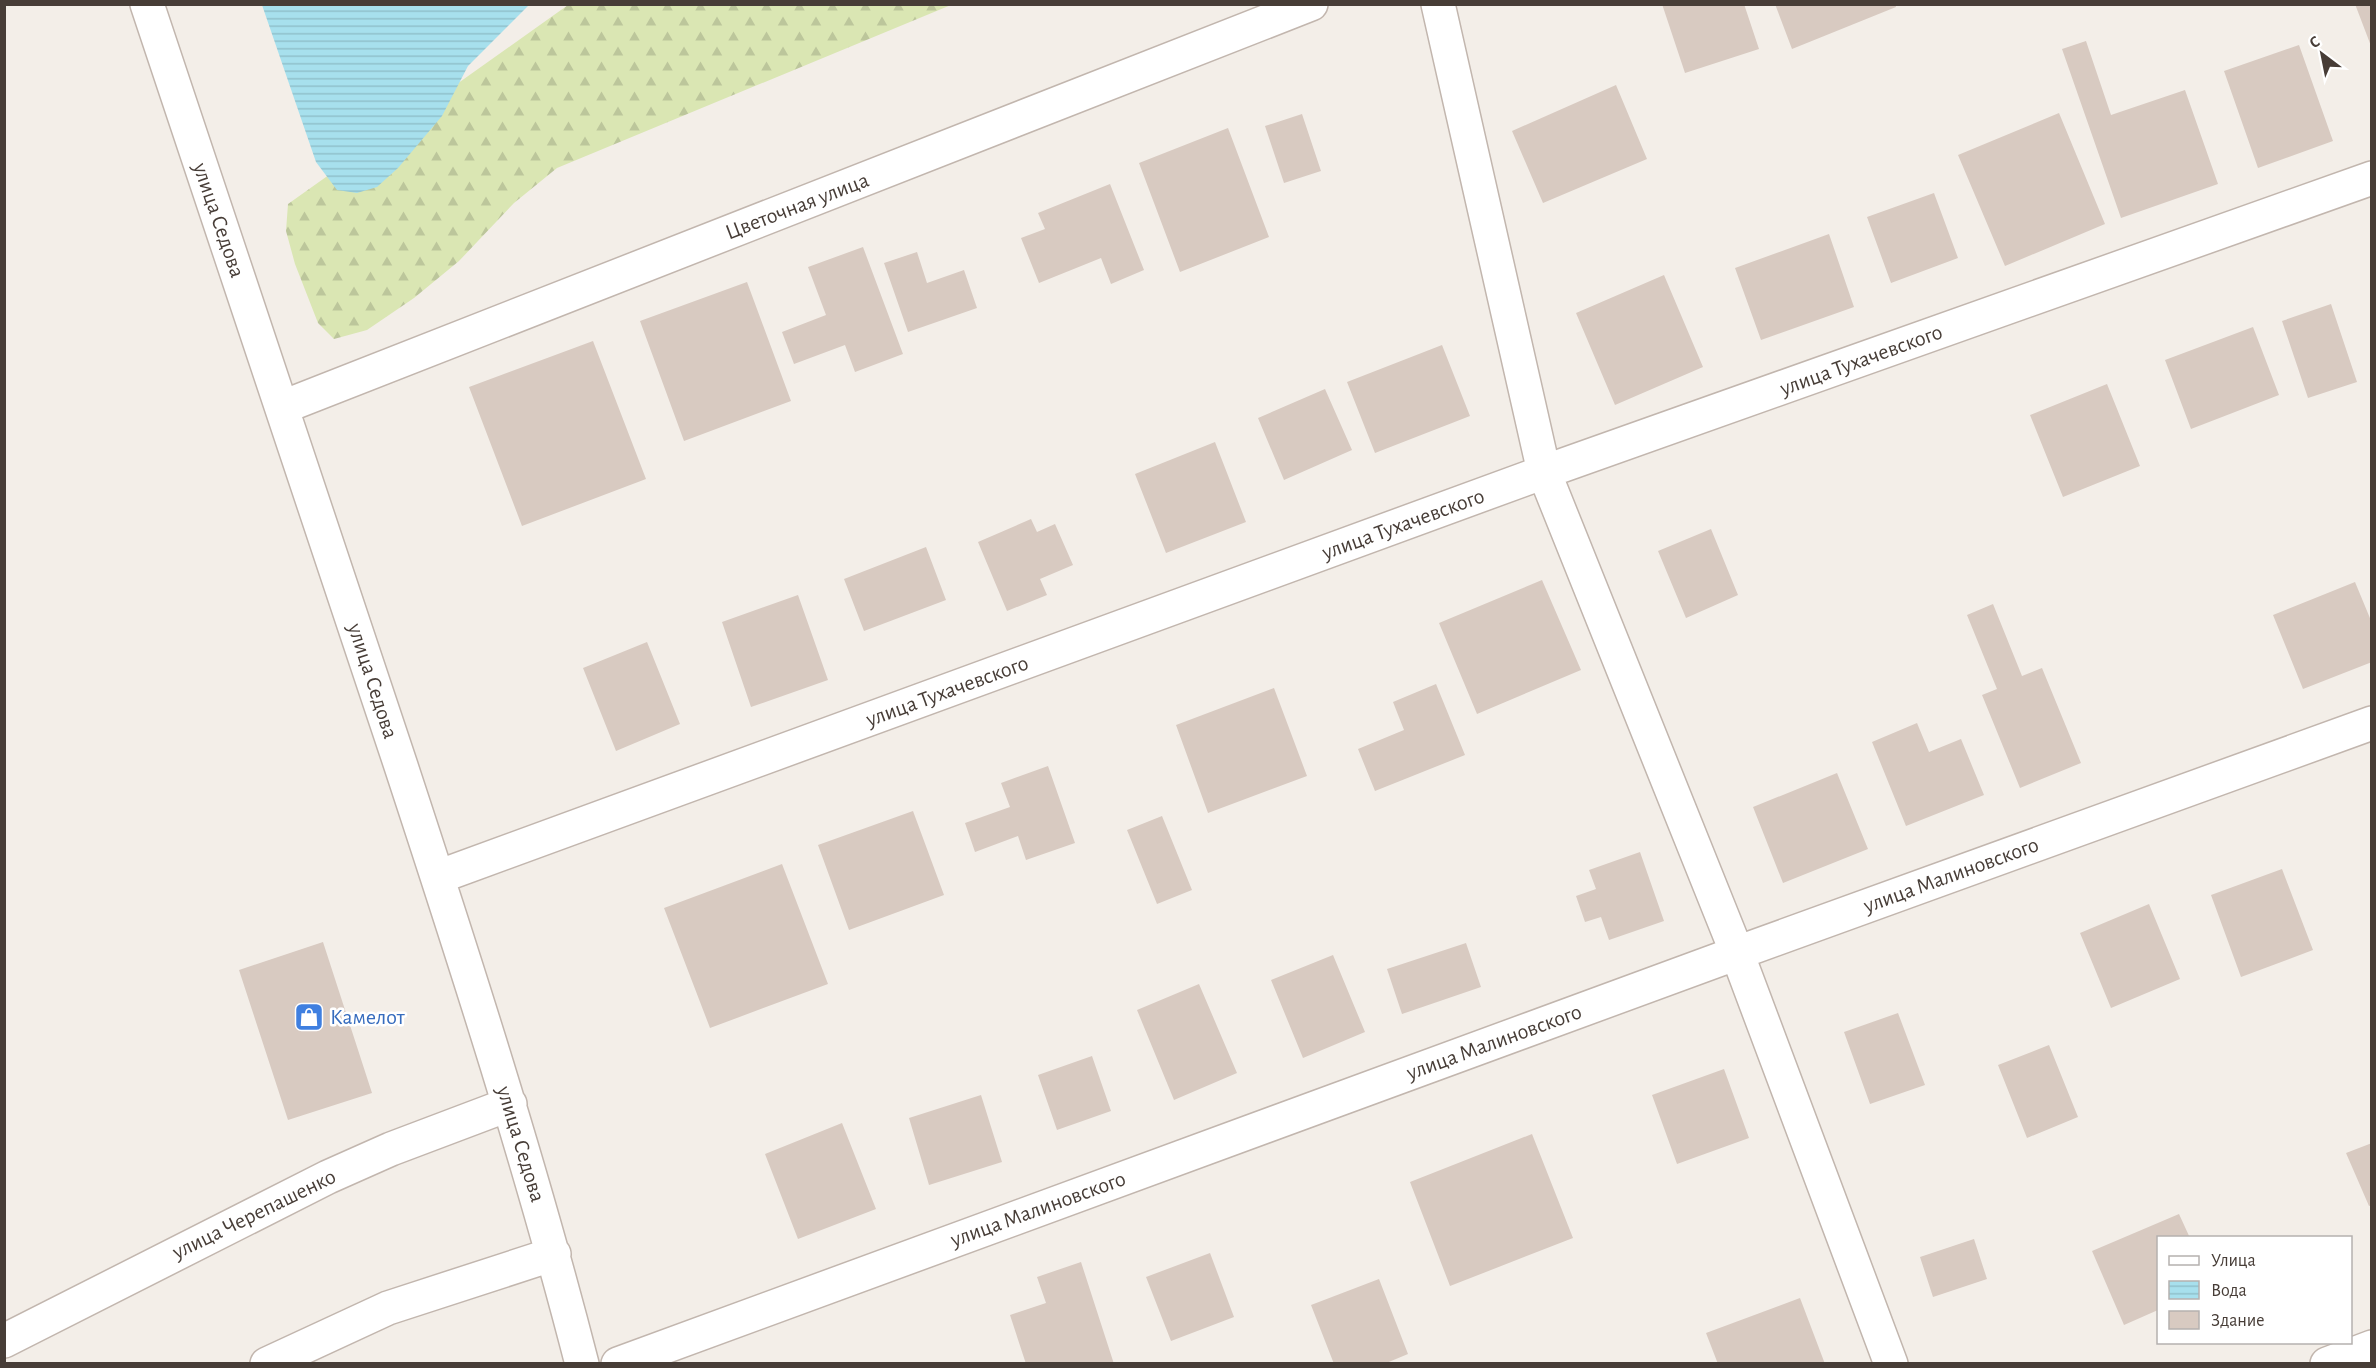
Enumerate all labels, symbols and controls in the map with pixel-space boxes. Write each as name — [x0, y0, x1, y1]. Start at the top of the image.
north arrow — [2292, 24, 2352, 84]
text: С — [2307, 33, 2323, 51]
street label: улица Седова — [189, 159, 249, 280]
street label: Цветочная улица — [722, 169, 872, 243]
street label: улица Тухачевского — [1776, 320, 1945, 400]
street label: улица Тухачевского — [1318, 484, 1487, 564]
street label: улица Седова — [344, 620, 402, 741]
street label: улица Тухачевского — [862, 651, 1031, 731]
street label: улица Малиновского — [1860, 833, 2041, 917]
street label: улица Малиновского — [1403, 1000, 1584, 1084]
shop icon: Камелот — [293, 1001, 325, 1033]
place label: Камелот — [330, 1006, 406, 1028]
street label: улица Седова — [493, 1083, 549, 1205]
street label: улица Черепашенко — [168, 1165, 339, 1264]
street label: улица Малиновского — [947, 1167, 1128, 1251]
legend — [2157, 1236, 2352, 1344]
text: Улица — [2211, 1252, 2256, 1270]
text: Вода — [2211, 1282, 2247, 1300]
text: Здание — [2211, 1312, 2265, 1330]

